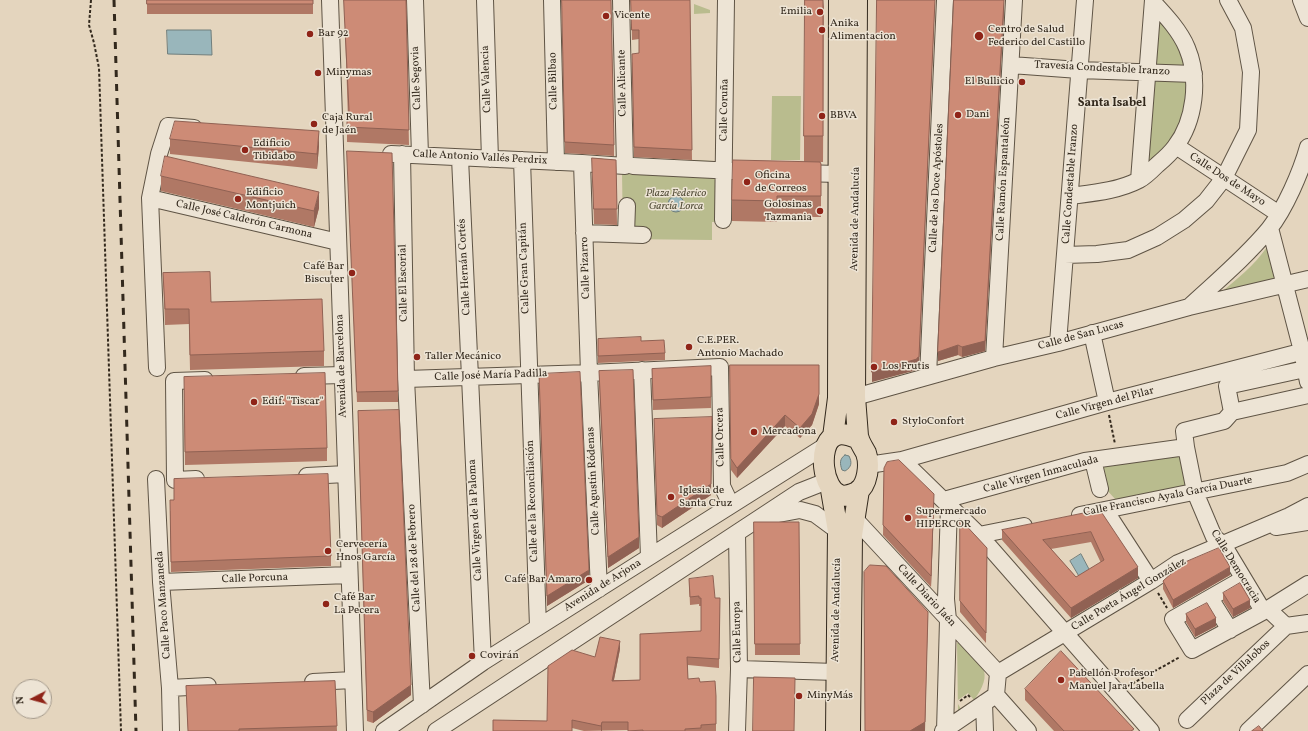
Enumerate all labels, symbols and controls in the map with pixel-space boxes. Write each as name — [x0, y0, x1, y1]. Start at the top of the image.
place label: Emilia — [780, 5, 812, 19]
marker: Emilia — [815, 7, 825, 17]
place label: Vicente — [614, 9, 650, 23]
marker: Vicente — [601, 11, 611, 21]
place label: Anika Alimentacion — [830, 17, 896, 43]
place label: Centro de Salud Federico del Castillo — [988, 23, 1085, 49]
marker: Anika Alimentacion — [817, 25, 827, 35]
place label: Bar 92 — [318, 27, 349, 41]
marker: Bar 92 — [305, 29, 315, 39]
marker: Centro de Salud Federico del Castillo — [973, 30, 985, 42]
street label: Calle Valencia — [479, 45, 495, 113]
street label: Calle Segovia — [409, 46, 425, 110]
street label: Calle Alicante — [616, 49, 630, 117]
street label: Calle Bilbao — [547, 52, 561, 110]
street label: Travesía Condestable Iranzo — [1034, 59, 1170, 79]
place label: Minymas — [326, 66, 372, 80]
marker: Minymas — [313, 68, 323, 78]
place label: El Bullicio — [965, 75, 1014, 89]
marker: El Bullicio — [1017, 77, 1027, 87]
street label: Calle Coruña — [718, 79, 732, 141]
district label: Santa Isabel — [1078, 97, 1146, 111]
place label: Dani — [966, 108, 989, 122]
place label: BBVA — [830, 109, 857, 123]
marker: Dani — [953, 110, 963, 120]
place label: Caja Rural de Jaén — [322, 111, 373, 137]
marker: BBVA — [817, 111, 827, 121]
street label: Calle Ramón Espantaleón — [994, 117, 1014, 241]
marker: Caja Rural de Jaén — [309, 119, 319, 129]
street label: Calle de los Doce Apóstoles — [927, 123, 947, 253]
street label: Calle Condestable Iranzo — [1060, 124, 1082, 244]
place label: Edificio Tibidabo — [253, 137, 295, 163]
marker: Edificio Tibidabo — [240, 145, 250, 155]
street label: Calle Antonio Vallés Perdrix — [412, 148, 548, 168]
street label: Calle Dos de Mayo — [1186, 150, 1268, 210]
street label: Avenida de Andalucía — [848, 167, 864, 271]
place label: Oficina de Correos — [755, 169, 807, 195]
marker: Oficina de Correos — [742, 177, 752, 187]
place label: Edificio Montjuich — [246, 186, 296, 212]
park label: Plaza Federico García Lorca — [646, 187, 706, 213]
marker: Edificio Montjuich — [233, 194, 243, 204]
street label: Calle José Calderón Carmona — [174, 198, 314, 242]
place label: Golosinas Tazmania — [764, 198, 812, 224]
marker: Golosinas Tazmania — [815, 206, 825, 216]
street label: Calle Hernán Cortés — [456, 218, 474, 316]
street label: Calle Gran Capitán — [517, 222, 533, 314]
street label: Calle Pizarro — [578, 237, 594, 299]
street label: Calle El Escorial — [397, 244, 411, 322]
place label: Café Bar Biscuter — [303, 260, 344, 286]
marker: Café Bar Biscuter — [347, 268, 357, 278]
street label: Avenida de Barcelona — [334, 314, 350, 418]
street label: Calle de San Lucas — [1037, 318, 1125, 354]
place label: C.E.PER. Antonio Machado — [697, 334, 783, 360]
marker: C.E.PER. Antonio Machado — [684, 342, 694, 352]
place label: Taller Mecánico — [425, 350, 501, 364]
marker: Taller Mecánico — [412, 352, 422, 362]
place label: Los Frutis — [882, 360, 929, 374]
marker: Los Frutis — [869, 362, 879, 372]
street label: Calle José María Padilla — [434, 367, 548, 385]
street label: Calle Virgen del Pilar — [1054, 385, 1156, 423]
place label: Edif. "Tiscar" — [262, 395, 323, 409]
marker: Edif. "Tiscar" — [249, 397, 259, 407]
street label: Calle Orcera — [714, 407, 728, 467]
place label: StyloConfort — [902, 415, 965, 429]
marker: StyloConfort — [889, 417, 899, 427]
place label: Mercadona — [762, 425, 816, 439]
street label: Calle Agustín Ródenas — [585, 427, 603, 535]
marker: Mercadona — [749, 427, 759, 437]
street label: Calle de la Reconciliación — [524, 440, 542, 562]
street label: Calle Virgen Inmaculada — [982, 453, 1100, 497]
street label: Calle Virgen de la Paloma — [466, 459, 486, 581]
street label: Calle Francisco Ayala García Duarte — [1082, 474, 1254, 520]
place label: Iglesia de Santa Cruz — [679, 484, 732, 510]
marker: Iglesia de Santa Cruz — [666, 492, 676, 502]
street label: Calle del 28 de Febrero — [406, 504, 424, 612]
place label: Supermercado HIPERCOR — [916, 505, 986, 531]
marker: Supermercado HIPERCOR — [903, 513, 913, 523]
street label: Calle Democracia — [1207, 528, 1263, 606]
place label: Cervecería Hnos García — [336, 538, 395, 564]
marker: Cervecería Hnos García — [323, 546, 333, 556]
street label: Calle Paco Manzaneda — [154, 551, 174, 659]
street label: Calle Poeta Ángel González — [1069, 555, 1189, 635]
street label: Avenida de Arjona — [562, 557, 644, 615]
street label: Avenida de Andalucía — [829, 558, 845, 662]
street label: Calle Diario Jaén — [894, 562, 958, 630]
street label: Calle Porcuna — [222, 571, 288, 587]
place label: Café Bar Amaro — [505, 573, 581, 587]
marker: Café Bar Amaro — [584, 575, 594, 585]
place label: Café Bar La Pecera — [334, 591, 379, 617]
marker: Café Bar La Pecera — [321, 599, 331, 609]
street label: Calle Europa — [731, 601, 745, 663]
street label: Plaza de Villalobos — [1199, 638, 1273, 708]
place label: Covirán — [480, 649, 519, 663]
marker: Covirán — [467, 651, 477, 661]
place label: Pabellón Profesor Manuel Jara Labella — [1069, 667, 1165, 693]
marker: Pabellón Profesor Manuel Jara Labella — [1056, 675, 1066, 685]
north arrow — [12, 679, 52, 719]
place label: MinyMás — [807, 689, 853, 703]
marker: MinyMás — [794, 691, 804, 701]
text: N — [13, 695, 28, 705]

